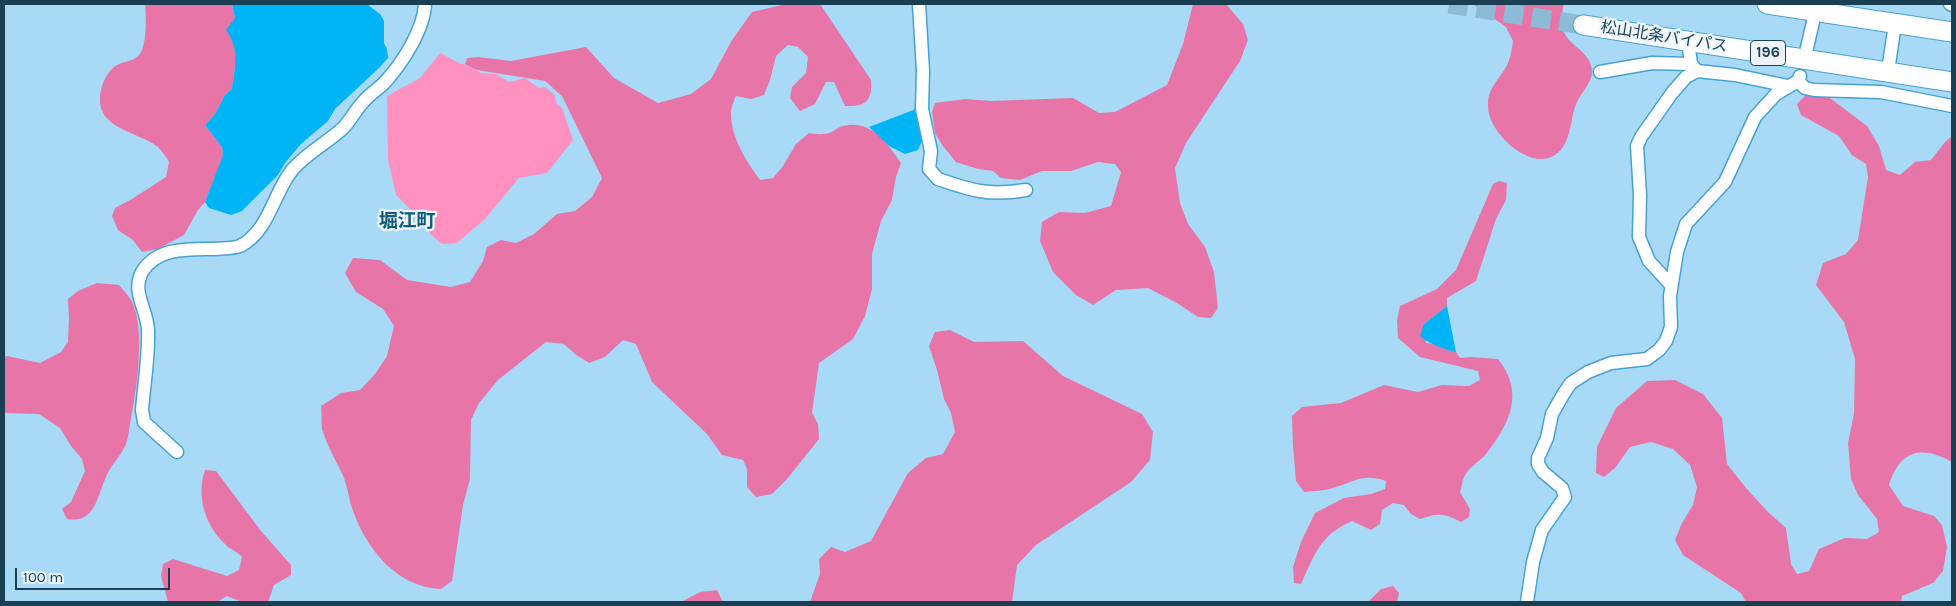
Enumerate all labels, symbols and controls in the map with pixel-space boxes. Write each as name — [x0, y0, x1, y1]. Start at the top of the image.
street label: 松山北条バイパス — [1599, 18, 1729, 56]
road number: 196 — [1750, 40, 1786, 66]
district label: 堀江町 — [379, 211, 435, 233]
scale bar — [18, 558, 172, 590]
text: 100 m — [23, 568, 63, 586]

